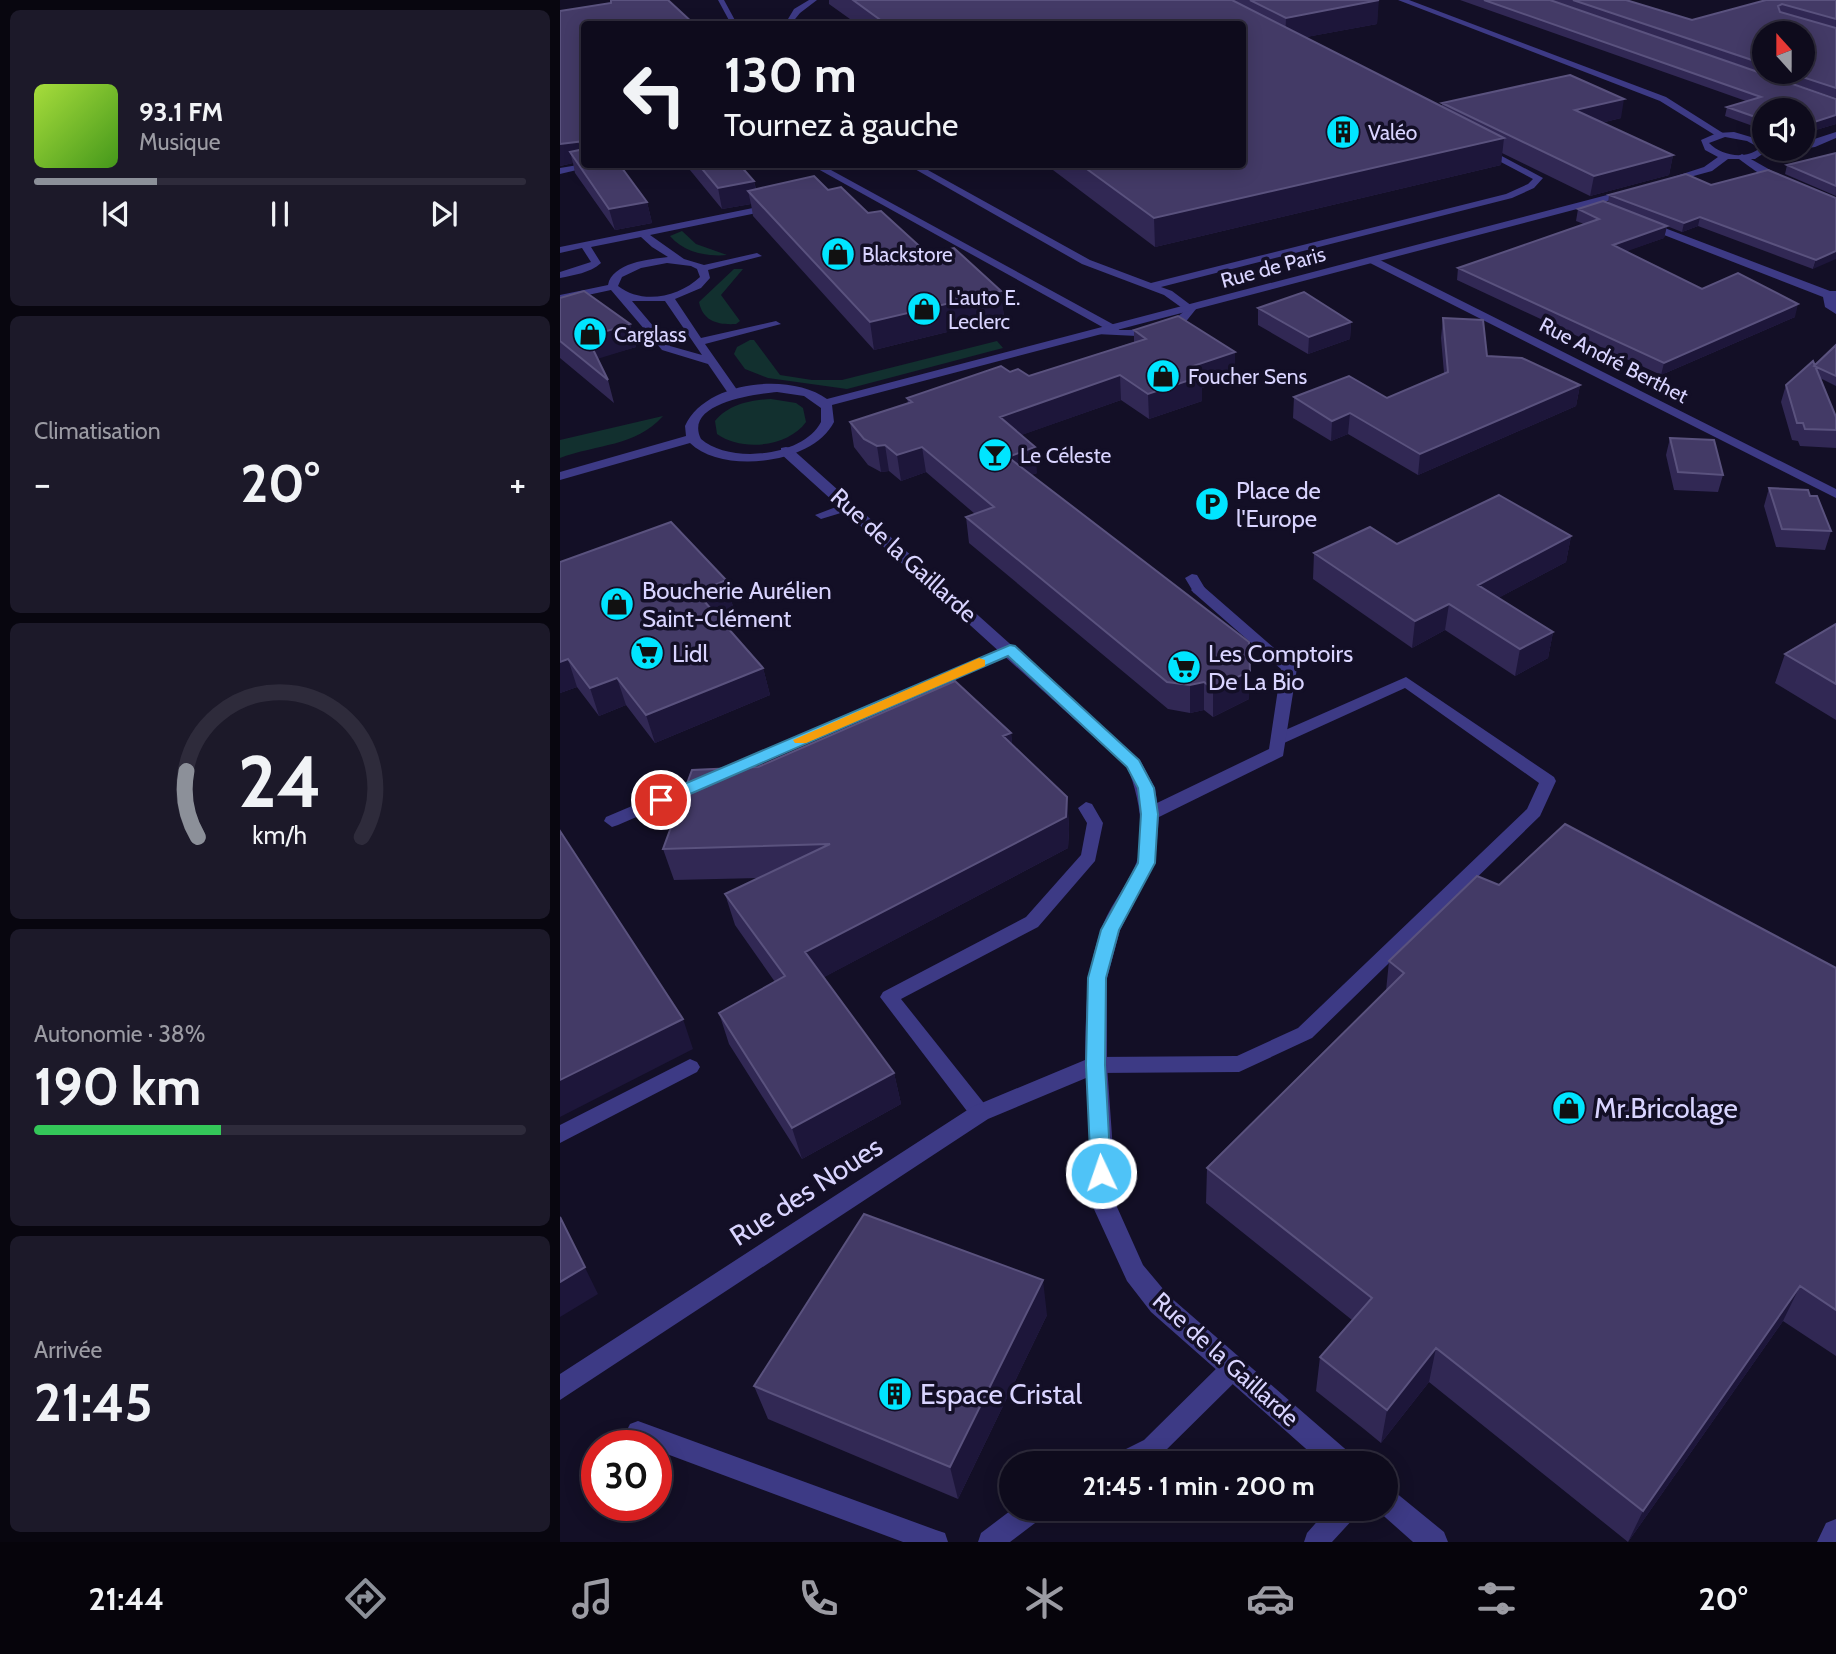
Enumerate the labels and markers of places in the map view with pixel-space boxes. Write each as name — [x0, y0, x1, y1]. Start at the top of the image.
building icon: Valéo — [1324, 113, 1362, 151]
place label: Valéo — [1368, 120, 1417, 145]
shop icon: Blackstore — [819, 235, 857, 273]
place label: Blackstore — [862, 242, 953, 267]
place label: L'auto E. Leclerc — [948, 285, 1020, 334]
shop icon: L'auto E. Leclerc — [905, 290, 943, 328]
shop icon: Carglass — [571, 315, 609, 353]
place label: Carglass — [614, 322, 687, 347]
shop icon: Foucher Sens — [1144, 357, 1182, 395]
place label: Foucher Sens — [1188, 364, 1307, 389]
bar icon: Le Céleste — [976, 436, 1014, 474]
place label: Le Céleste — [1020, 443, 1111, 468]
place label: Place de l'Europe — [1236, 476, 1321, 533]
parking icon: Place de l'Europe — [1193, 485, 1231, 523]
place label: Boucherie Aurélien Saint-Clément — [642, 576, 832, 633]
shop icon: Boucherie Aurélien Saint-Clément — [598, 585, 636, 623]
supermarket icon: Lidl — [628, 634, 666, 672]
place label: Lidl — [672, 639, 708, 668]
place label: Les Comptoirs De La Bio — [1208, 639, 1353, 696]
supermarket icon: Les Comptoirs De La Bio — [1165, 648, 1203, 686]
pin — [631, 770, 691, 830]
shop icon: Mr.Bricolage — [1550, 1089, 1588, 1127]
place label: Mr.Bricolage — [1594, 1091, 1738, 1125]
building icon: Espace Cristal — [876, 1375, 914, 1413]
place label: Espace Cristal — [920, 1377, 1082, 1411]

